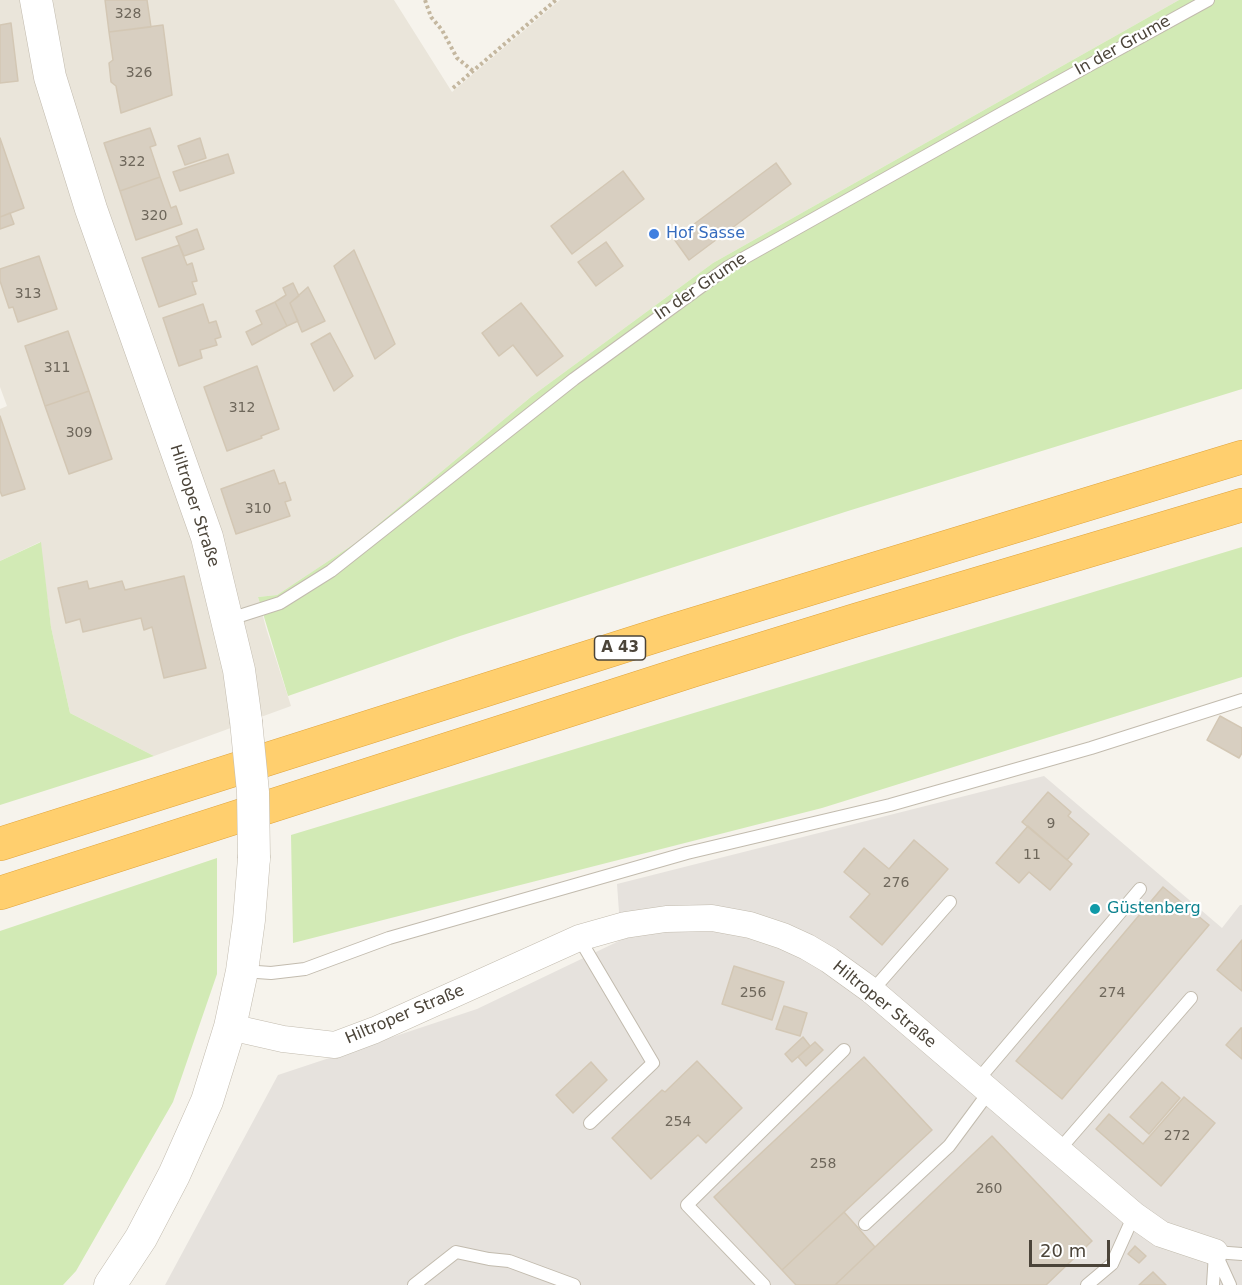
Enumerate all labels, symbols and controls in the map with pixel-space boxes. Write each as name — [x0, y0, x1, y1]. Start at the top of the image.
house number: 328 — [115, 6, 141, 22]
street label: In der Grume — [1072, 12, 1174, 80]
house number: 326 — [126, 65, 152, 81]
house number: 322 — [119, 154, 145, 170]
house number: 320 — [141, 208, 167, 224]
place label: Hof Sasse — [666, 224, 745, 244]
marker: Hof Sasse — [647, 227, 661, 241]
street label: In der Grume — [652, 249, 750, 325]
house number: 313 — [15, 286, 41, 302]
house number: 311 — [44, 360, 70, 376]
house number: 312 — [229, 400, 255, 416]
house number: 309 — [66, 425, 92, 441]
street label: Hiltroper Straße — [165, 442, 223, 570]
house number: 310 — [245, 501, 271, 517]
road number: A 43 — [594, 636, 646, 660]
house number: 9 — [1047, 816, 1055, 832]
house number: 11 — [1023, 847, 1041, 863]
house number: 276 — [883, 875, 909, 891]
place label: Güstenberg — [1107, 899, 1201, 919]
marker: Güstenberg — [1088, 902, 1102, 916]
street label: Hiltroper Straße — [828, 957, 940, 1053]
street label: Hiltroper Straße — [343, 981, 467, 1049]
house number: 256 — [740, 985, 766, 1001]
house number: 274 — [1099, 985, 1125, 1001]
house number: 254 — [665, 1114, 691, 1130]
house number: 272 — [1164, 1128, 1190, 1144]
house number: 258 — [810, 1156, 836, 1172]
house number: 260 — [976, 1181, 1002, 1197]
scale bar — [1032, 1228, 1113, 1266]
text: 20 m — [1040, 1240, 1086, 1261]

